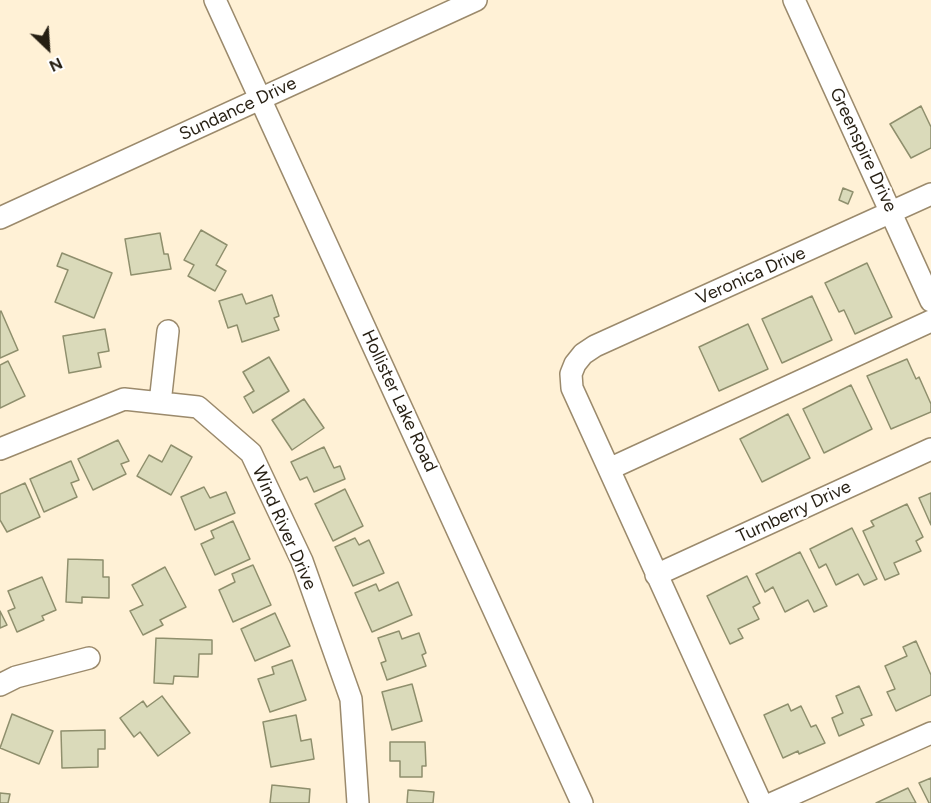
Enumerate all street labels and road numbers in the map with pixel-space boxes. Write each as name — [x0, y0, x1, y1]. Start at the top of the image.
street label: Sundance Drive — [176, 72, 300, 146]
street label: Greenspire Drive — [825, 84, 901, 216]
street label: Veronica Drive — [693, 242, 809, 310]
street label: Hollister Lake Road — [357, 326, 441, 476]
street label: Wind River Drive — [247, 463, 321, 593]
street label: Turnberry Drive — [734, 476, 854, 548]

